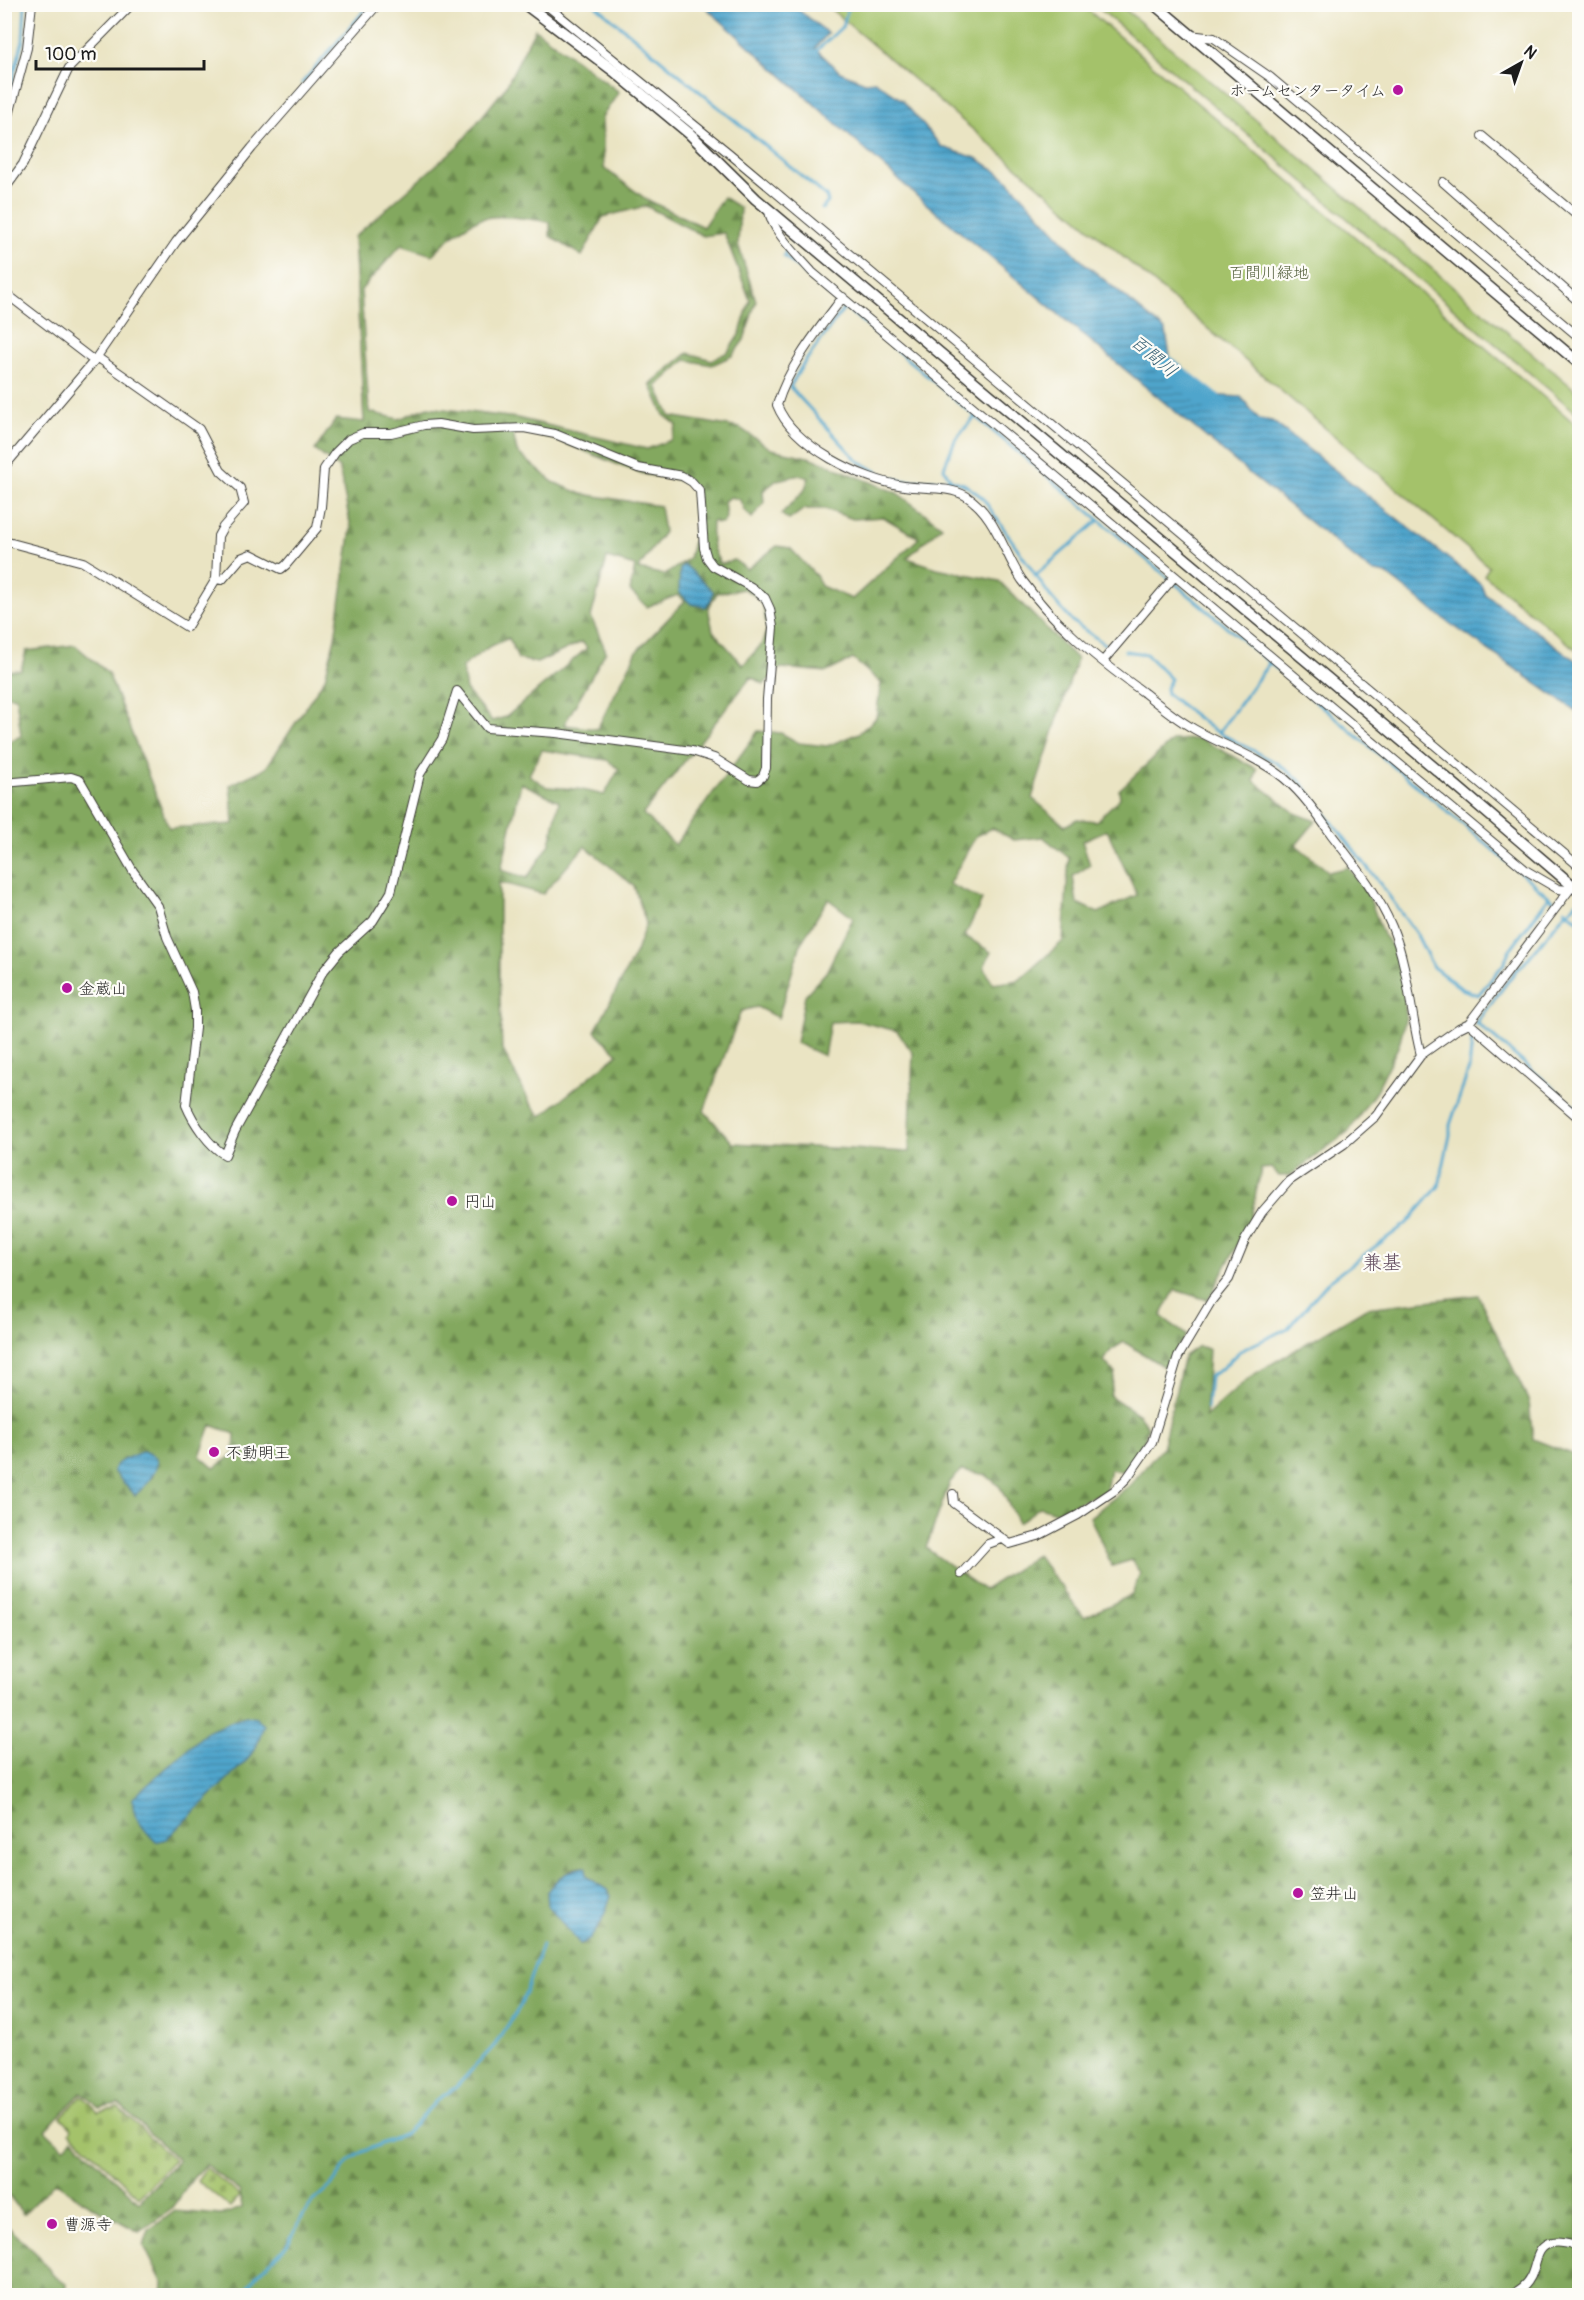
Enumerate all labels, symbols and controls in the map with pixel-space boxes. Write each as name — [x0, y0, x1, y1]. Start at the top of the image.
scale bar — [36, 33, 204, 71]
north arrow — [1491, 33, 1551, 93]
text: N — [1519, 41, 1541, 64]
text: 100 m — [45, 43, 97, 66]
place label: ホームセンタータイム — [1229, 81, 1386, 101]
marker: ホームセンタータイム — [1391, 83, 1405, 97]
park label: 百間川緑地 — [1229, 263, 1309, 283]
water label: 百間川 — [1126, 330, 1182, 383]
place label: 金蔵山 — [79, 979, 127, 999]
marker: 金蔵山 — [60, 981, 74, 995]
place label: 円山 — [464, 1192, 496, 1212]
marker: 円山 — [445, 1194, 459, 1208]
district label: 兼基 — [1362, 1250, 1402, 1275]
place label: 不動明王 — [226, 1443, 290, 1463]
marker: 不動明王 — [207, 1445, 221, 1459]
place label: 笠井山 — [1310, 1884, 1358, 1904]
marker: 笠井山 — [1291, 1886, 1305, 1900]
place label: 曹源寺 — [64, 2215, 112, 2235]
marker: 曹源寺 — [45, 2217, 59, 2231]

